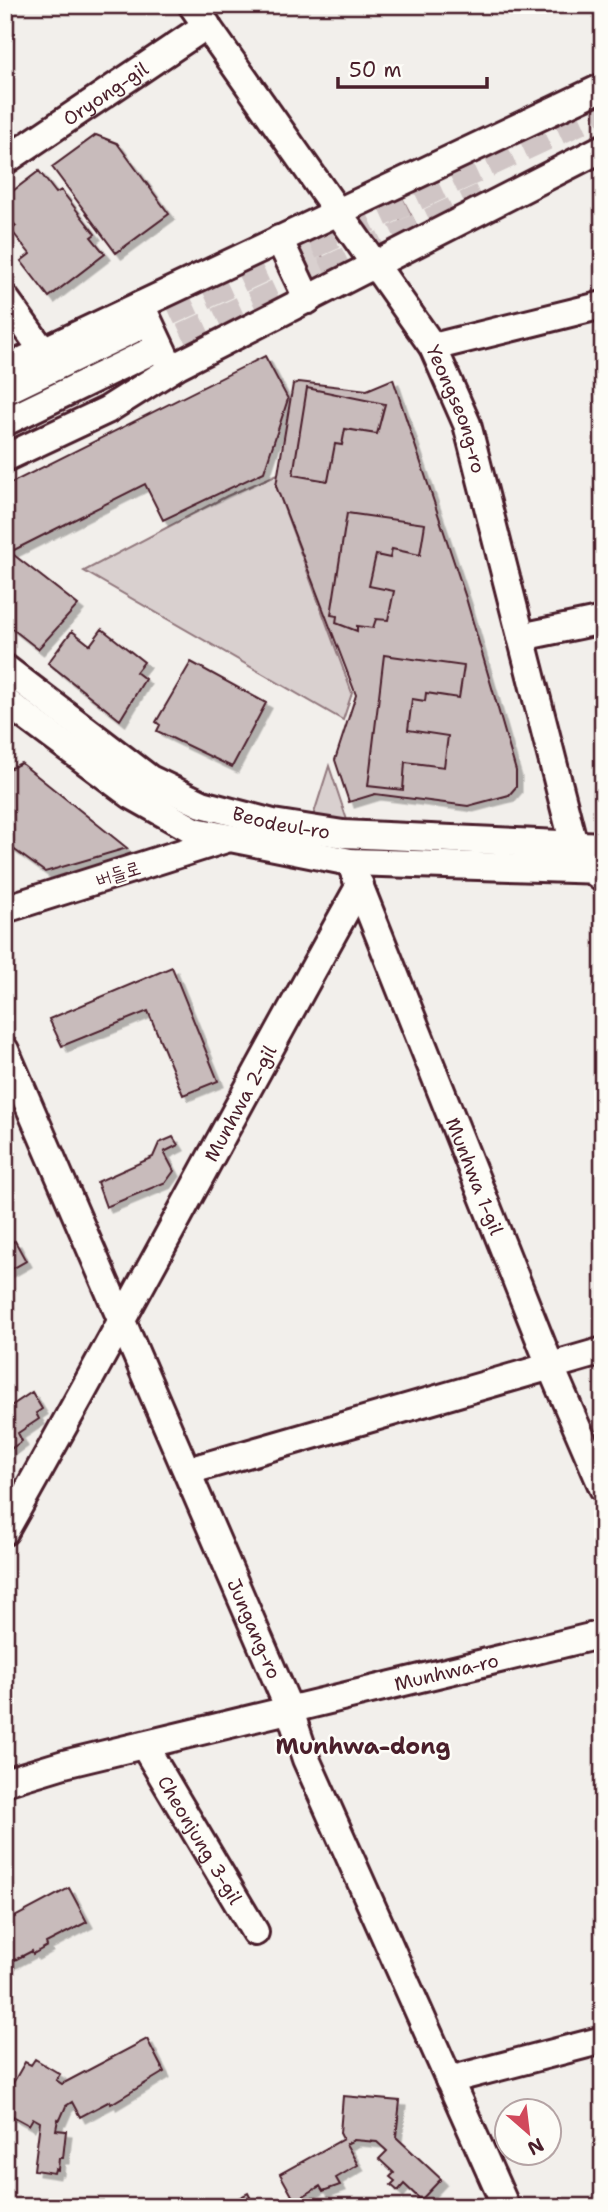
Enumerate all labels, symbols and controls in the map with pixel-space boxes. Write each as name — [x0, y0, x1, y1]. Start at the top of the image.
scale bar — [338, 46, 487, 90]
street label: Oryong-gil — [58, 56, 153, 131]
text: 50 m — [349, 56, 402, 84]
street label: Yeongseong-ro — [421, 341, 491, 476]
street label: Beodeul-ro — [230, 801, 332, 845]
street label: 버들로 — [93, 855, 144, 892]
street label: Munhwa 2-gil — [199, 1041, 282, 1166]
street label: Munhwa 1-gil — [440, 1114, 509, 1239]
street label: Jungang-ro — [221, 1575, 287, 1683]
street label: Munhwa-ro — [392, 1648, 501, 1697]
district label: Munhwa-dong — [276, 1731, 450, 1761]
street label: Cheonjung 3-gil — [152, 1771, 248, 1909]
north arrow — [492, 2096, 562, 2166]
text: N — [523, 2132, 548, 2161]

